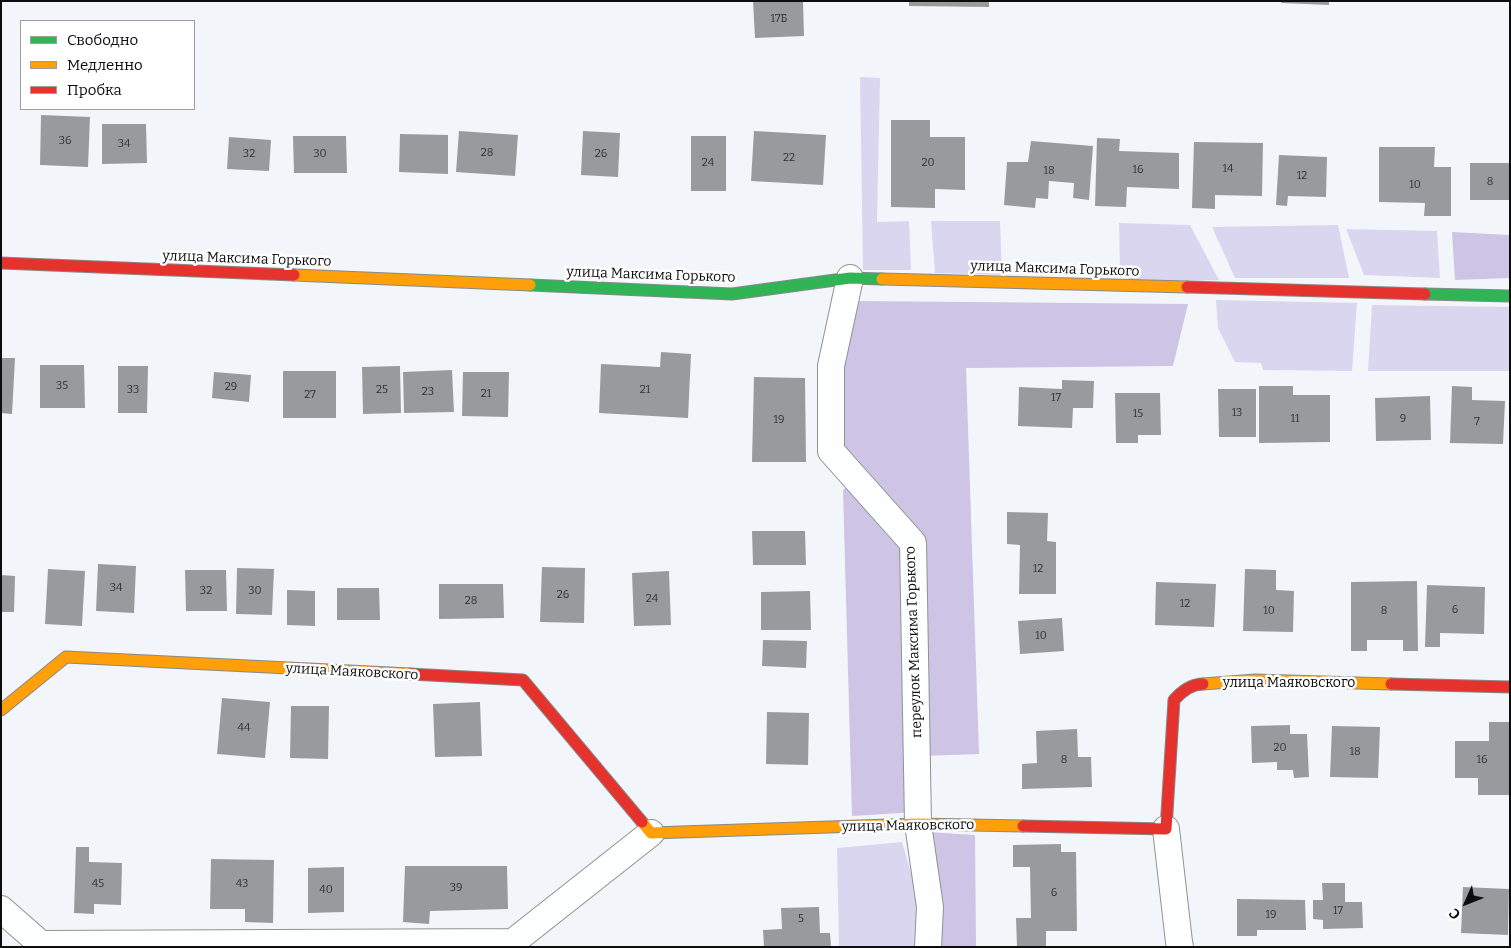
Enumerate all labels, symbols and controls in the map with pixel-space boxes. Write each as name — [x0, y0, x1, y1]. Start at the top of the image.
house number: 17Б — [771, 12, 787, 26]
legend — [20, 20, 195, 110]
text: Свободно — [67, 31, 138, 49]
text: Медленно — [67, 56, 143, 74]
text: Пробка — [67, 81, 122, 99]
house number: 36 — [59, 134, 71, 148]
house number: 34 — [118, 137, 130, 151]
house number: 28 — [481, 146, 493, 160]
house number: 32 — [243, 147, 255, 161]
house number: 30 — [313, 147, 327, 161]
house number: 26 — [595, 147, 607, 161]
house number: 22 — [783, 151, 795, 165]
house number: 24 — [702, 156, 714, 170]
house number: 20 — [921, 156, 935, 170]
house number: 14 — [1223, 162, 1233, 176]
house number: 16 — [1133, 163, 1143, 177]
house number: 18 — [1043, 164, 1055, 178]
house number: 12 — [1297, 169, 1307, 183]
house number: 8 — [1487, 175, 1493, 189]
house number: 10 — [1409, 178, 1421, 192]
street label: улица Максима Горького — [162, 248, 332, 270]
street label: улица Максима Горького — [970, 258, 1140, 280]
street label: улица Максима Горького — [566, 264, 736, 286]
house number: 35 — [56, 379, 68, 393]
house number: 29 — [225, 380, 237, 394]
house number: 33 — [127, 383, 139, 397]
house number: 25 — [376, 383, 388, 397]
house number: 21 — [640, 383, 650, 397]
house number: 23 — [422, 385, 434, 399]
house number: 21 — [481, 387, 491, 401]
house number: 27 — [304, 388, 316, 402]
house number: 17 — [1051, 391, 1061, 405]
house number: 13 — [1232, 406, 1242, 420]
house number: 15 — [1133, 407, 1143, 421]
house number: 11 — [1291, 412, 1299, 426]
house number: 9 — [1400, 412, 1406, 426]
house number: 19 — [774, 413, 784, 427]
house number: 7 — [1474, 415, 1480, 429]
street label: переулок Максима Горького — [902, 546, 926, 738]
house number: 12 — [1033, 562, 1043, 576]
house number: 34 — [110, 581, 122, 595]
house number: 32 — [200, 584, 212, 598]
house number: 30 — [248, 584, 262, 598]
house number: 26 — [557, 588, 569, 602]
house number: 24 — [646, 592, 658, 606]
house number: 28 — [465, 594, 477, 608]
house number: 12 — [1180, 597, 1190, 611]
house number: 6 — [1452, 603, 1458, 617]
house number: 10 — [1263, 604, 1275, 618]
house number: 8 — [1381, 604, 1387, 618]
house number: 10 — [1035, 629, 1047, 643]
street label: улица Маяковского — [285, 660, 419, 684]
street label: улица Маяковского — [1223, 675, 1355, 691]
house number: 44 — [238, 721, 250, 735]
house number: 20 — [1273, 741, 1287, 755]
house number: 18 — [1349, 745, 1361, 759]
house number: 8 — [1061, 753, 1067, 767]
house number: 16 — [1477, 753, 1487, 767]
street label: улица Маяковского — [842, 816, 974, 836]
house number: 45 — [92, 877, 104, 891]
house number: 43 — [236, 877, 248, 891]
north arrow — [1441, 878, 1491, 928]
house number: 39 — [450, 881, 462, 895]
house number: 40 — [319, 883, 333, 897]
house number: 6 — [1051, 886, 1057, 900]
house number: 17 — [1333, 904, 1343, 918]
text: С — [1446, 905, 1464, 923]
house number: 19 — [1266, 908, 1276, 922]
house number: 5 — [798, 912, 804, 926]

